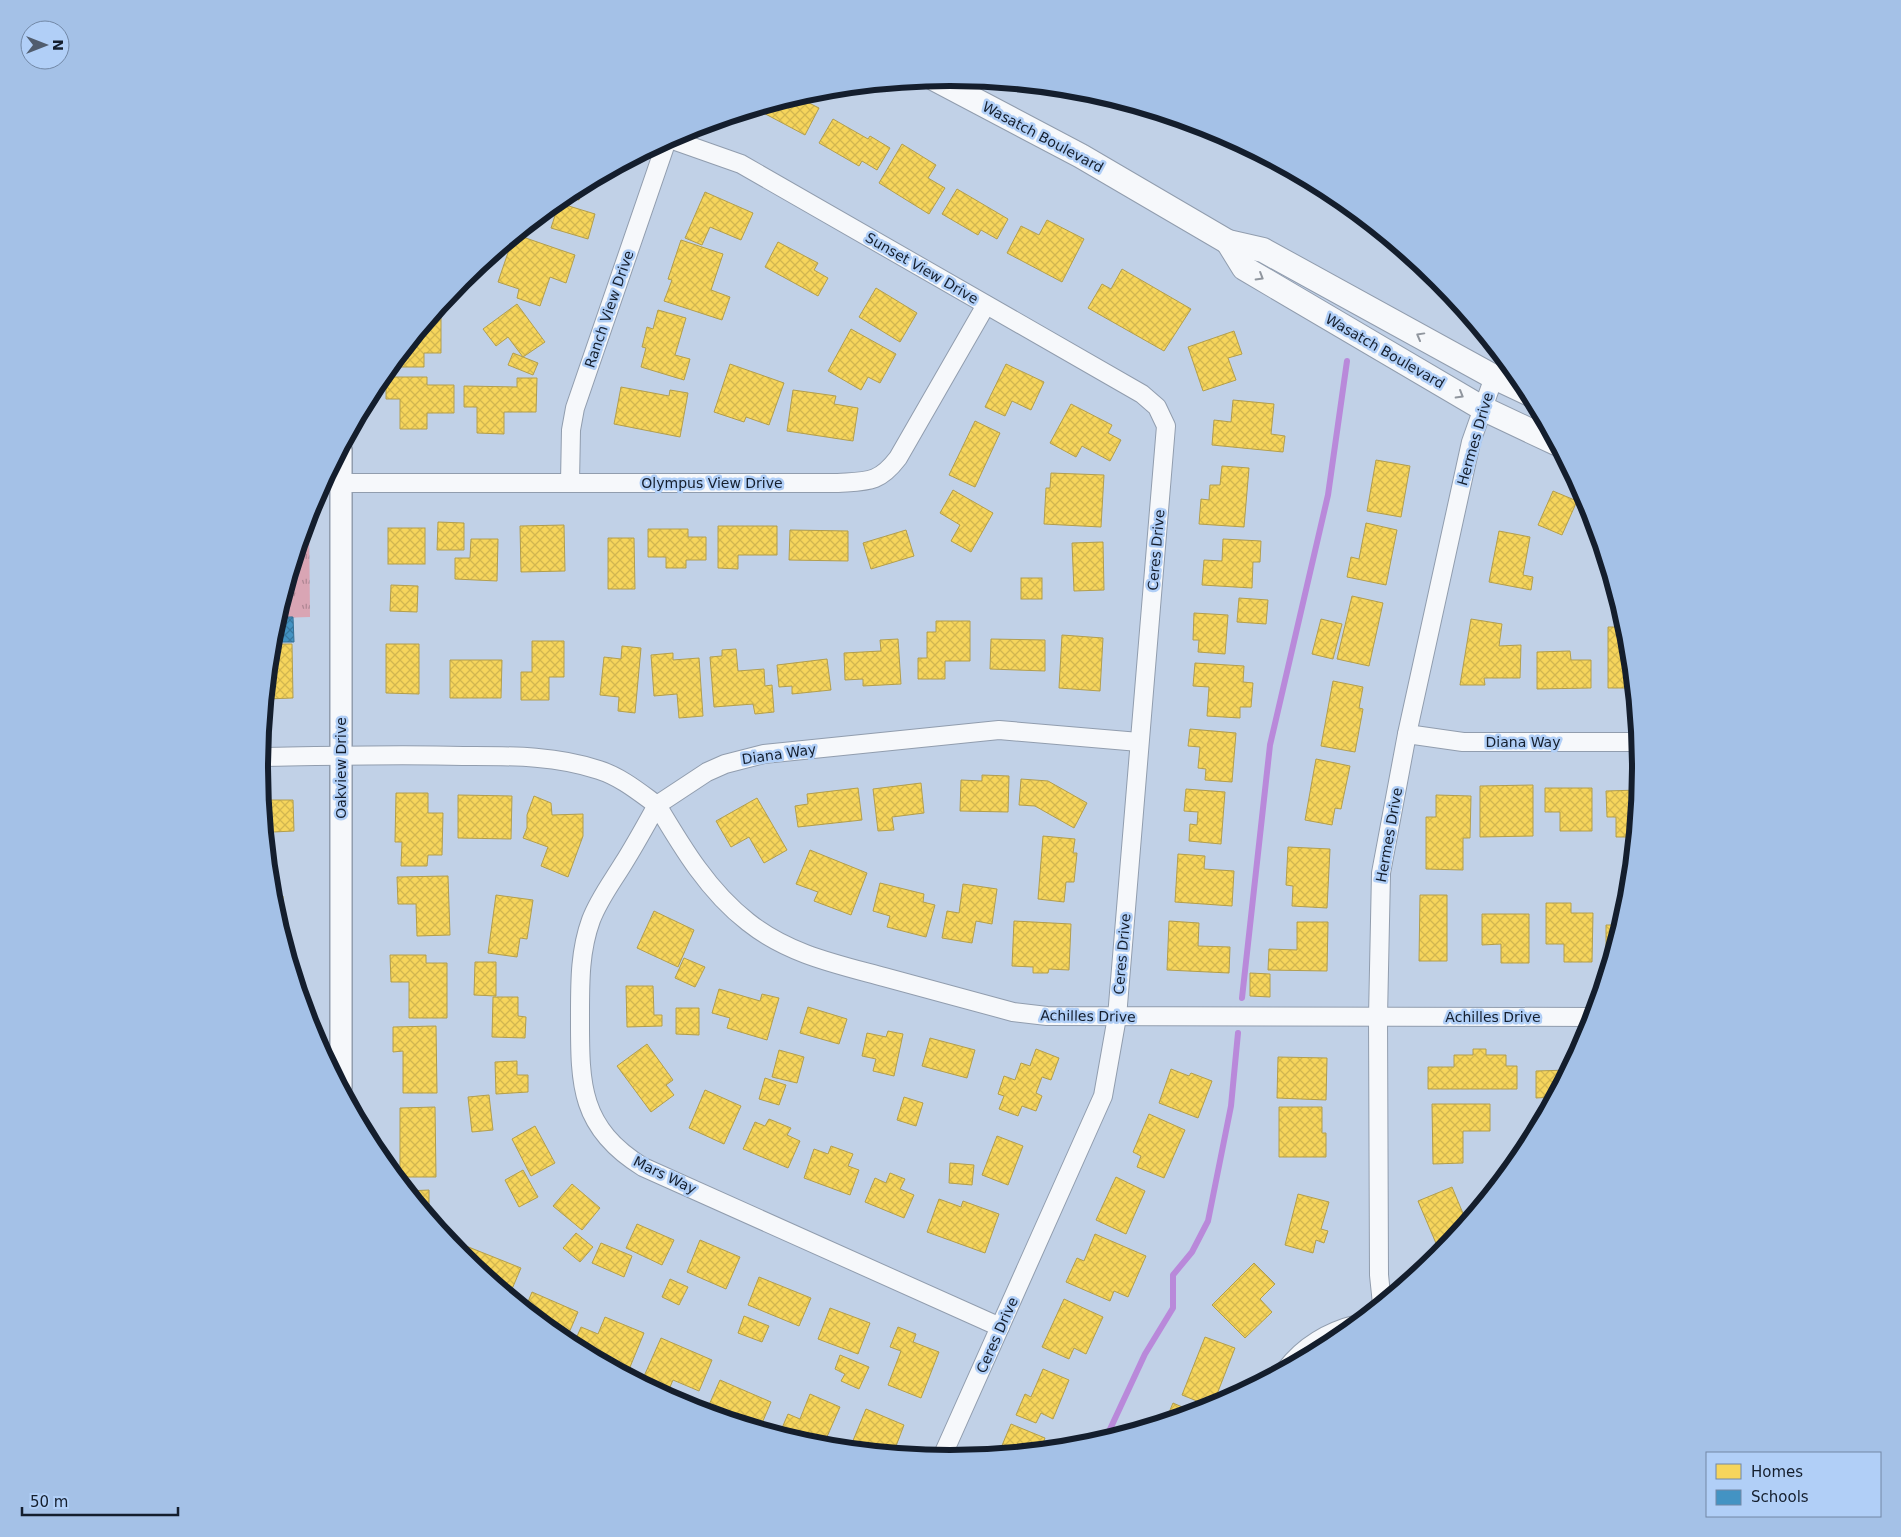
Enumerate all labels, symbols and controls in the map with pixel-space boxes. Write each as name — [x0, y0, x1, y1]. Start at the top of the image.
north arrow — [20, 20, 70, 70]
text: N — [50, 39, 66, 51]
street label: Wasatch Boulevard — [980, 98, 1106, 176]
street label: Sunset View Drive — [863, 229, 981, 307]
street label: Ranch View Drive — [581, 248, 637, 370]
one-way arrow — [1254, 271, 1263, 281]
street label: Wasatch Boulevard — [1323, 310, 1447, 392]
one-way arrow — [1417, 332, 1426, 342]
one-way arrow — [1455, 389, 1464, 399]
street label: Hermes Drive — [1454, 391, 1496, 487]
street label: Olympus View Drive — [641, 475, 783, 491]
street label: Ceres Drive — [1144, 509, 1168, 591]
street label: Oakview Drive — [333, 717, 349, 819]
street label: Diana Way — [1486, 734, 1560, 750]
street label: Diana Way — [741, 741, 817, 767]
street label: Hermes Drive — [1373, 786, 1405, 884]
street label: Ceres Drive — [1110, 913, 1134, 995]
street label: Achilles Drive — [1040, 1007, 1136, 1025]
street label: Achilles Drive — [1445, 1009, 1541, 1025]
street label: Mars Way — [631, 1153, 699, 1197]
street label: Ceres Drive — [973, 1295, 1021, 1375]
legend — [1706, 1452, 1881, 1517]
text: Homes — [1751, 1463, 1803, 1481]
scale bar — [22, 1484, 179, 1516]
text: Schools — [1751, 1488, 1809, 1506]
text: 50 m — [30, 1493, 68, 1511]

